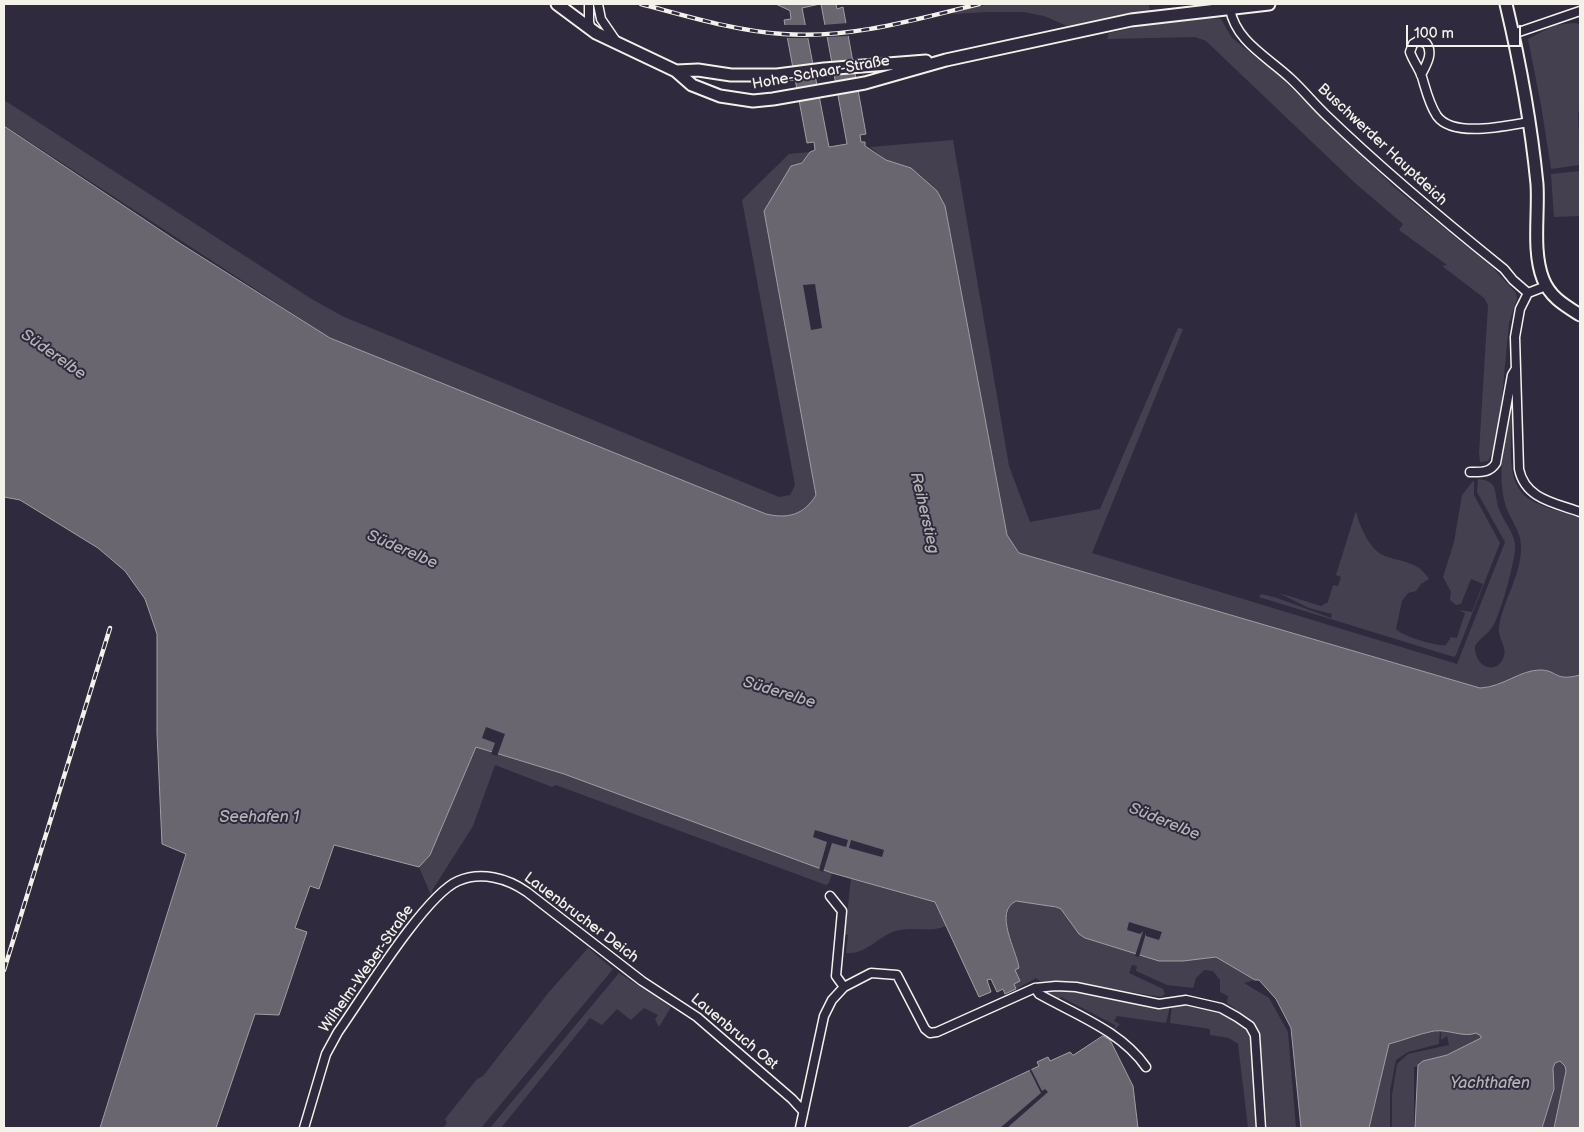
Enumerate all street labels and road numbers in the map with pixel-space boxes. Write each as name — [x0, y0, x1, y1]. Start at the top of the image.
street label: Hohe-Schaar-Straße — [751, 52, 891, 94]
street label: Buschwerder Hauptdeich — [1313, 80, 1451, 210]
street label: Lauenbrucher Deich — [520, 869, 642, 967]
street label: Wilhelm-Weber-Straße — [316, 902, 418, 1036]
street label: Lauenbruch Ost — [687, 990, 781, 1074]

